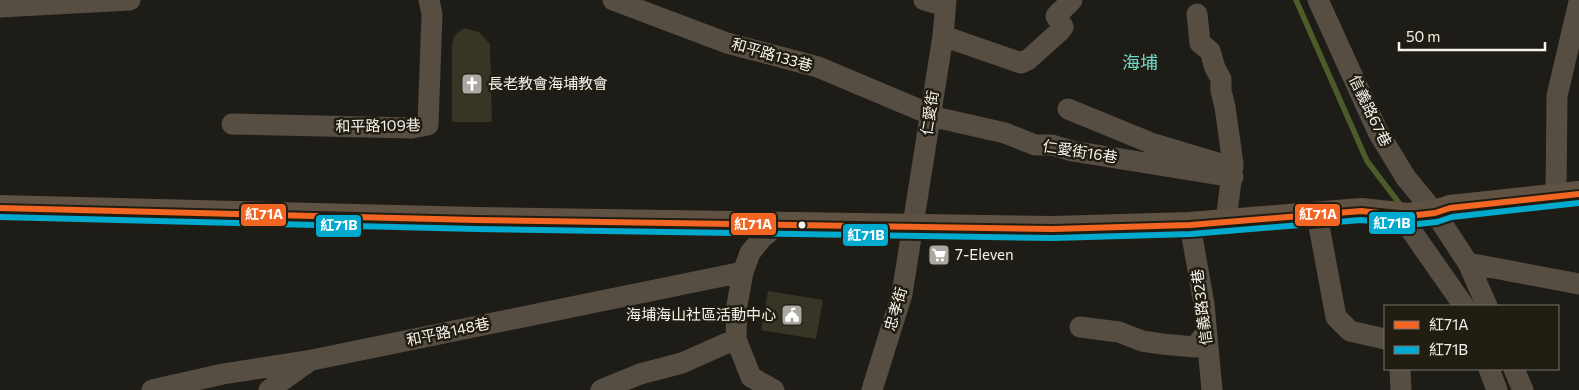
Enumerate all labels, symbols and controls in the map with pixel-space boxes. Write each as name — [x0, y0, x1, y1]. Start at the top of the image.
scale bar — [1399, 20, 1545, 52]
text: 50 m — [1406, 27, 1440, 45]
street label: 和平路133巷 — [730, 34, 815, 74]
district label: 海埔 — [1122, 51, 1158, 73]
church icon: 長老教會海埔教會 — [460, 72, 484, 96]
street label: 信義路67巷 — [1346, 72, 1396, 149]
place label: 長老教會海埔教會 — [488, 74, 608, 92]
street label: 仁愛街 — [917, 89, 941, 136]
street label: 和平路109巷 — [335, 115, 421, 135]
street label: 仁愛街16巷 — [1041, 136, 1119, 166]
line badge: 紅71A — [240, 203, 287, 227]
line badge: 紅71A — [1294, 203, 1341, 227]
text: 紅71A — [245, 205, 283, 222]
text: 紅71A — [1299, 205, 1337, 222]
line badge: 紅71B — [1368, 211, 1416, 235]
line badge: 紅71A — [730, 212, 777, 236]
line badge: 紅71B — [315, 214, 362, 238]
text: 紅71B — [1373, 214, 1411, 231]
text: 紅71A — [734, 215, 772, 232]
text: 紅71B — [320, 216, 358, 233]
unlabelled marker — [797, 220, 807, 230]
line badge: 紅71B — [842, 223, 889, 247]
text: 紅71B — [847, 226, 885, 243]
supermarket icon: 7-Eleven — [927, 243, 951, 267]
place label: 7-Eleven — [955, 245, 1014, 263]
street label: 信義路32巷 — [1187, 268, 1215, 346]
street label: 忠孝街 — [880, 285, 910, 333]
public building icon: 海埔海山社區活動中心 — [780, 303, 804, 327]
place label: 海埔海山社區活動中心 — [626, 305, 776, 323]
legend — [1384, 305, 1559, 370]
street label: 和平路148巷 — [405, 313, 491, 349]
text: 紅71A — [1429, 315, 1469, 333]
text: 紅71B — [1429, 340, 1468, 358]

